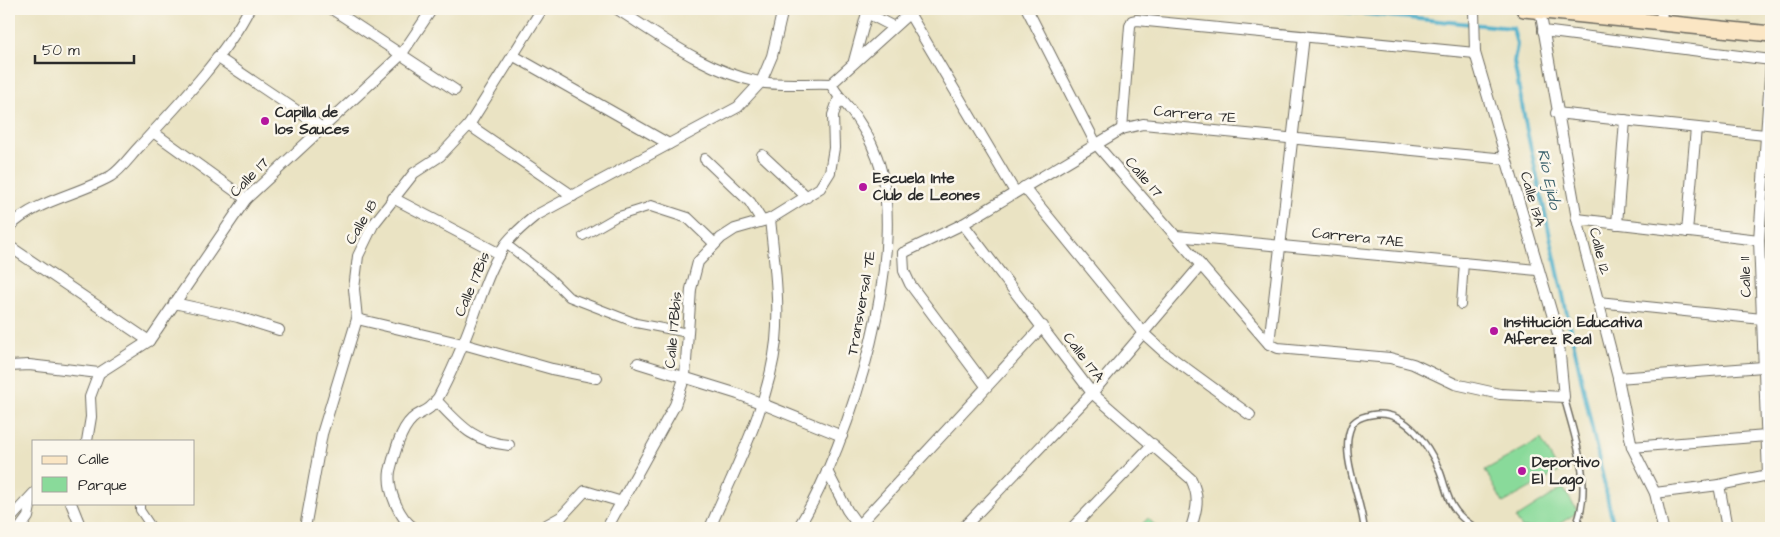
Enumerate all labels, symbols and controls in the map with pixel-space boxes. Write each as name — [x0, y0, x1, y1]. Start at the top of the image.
scale bar — [35, 32, 134, 64]
text: 50 m — [42, 40, 80, 61]
street label: Carrera 7E — [1153, 100, 1237, 129]
place label: Capilla de los Sauces — [275, 102, 350, 140]
marker: Capilla de los Sauces — [259, 115, 271, 127]
water label: Río Ejido — [1532, 147, 1566, 212]
street label: Calle 17 — [1120, 152, 1167, 202]
street label: Calle 17 — [225, 153, 274, 202]
place label: Escuela Inte Club de Leones — [873, 168, 980, 206]
street label: Calle 13A — [1515, 169, 1550, 229]
marker: Escuela Inte Club de Leones — [857, 181, 869, 193]
street label: Calle 18 — [340, 196, 383, 249]
street label: Carrera 7AE — [1311, 222, 1405, 253]
street label: Calle 12 — [1584, 225, 1616, 277]
street label: Calle 17Bis — [449, 248, 496, 320]
street label: Transversal 7E — [842, 249, 881, 357]
street label: Calle 11 — [1734, 256, 1757, 298]
street label: Calle 17Bbis — [660, 290, 687, 369]
place label: Institución Educativa Alferez Real — [1504, 312, 1642, 350]
marker: Institución Educativa Alferez Real — [1488, 325, 1500, 337]
street label: Calle 17A — [1058, 328, 1110, 387]
legend — [32, 440, 195, 504]
text: Calle — [78, 449, 109, 470]
place label: Deportivo El Lago — [1532, 452, 1600, 492]
marker: Deportivo El Lago — [1516, 465, 1528, 477]
text: Parque — [78, 475, 127, 496]

